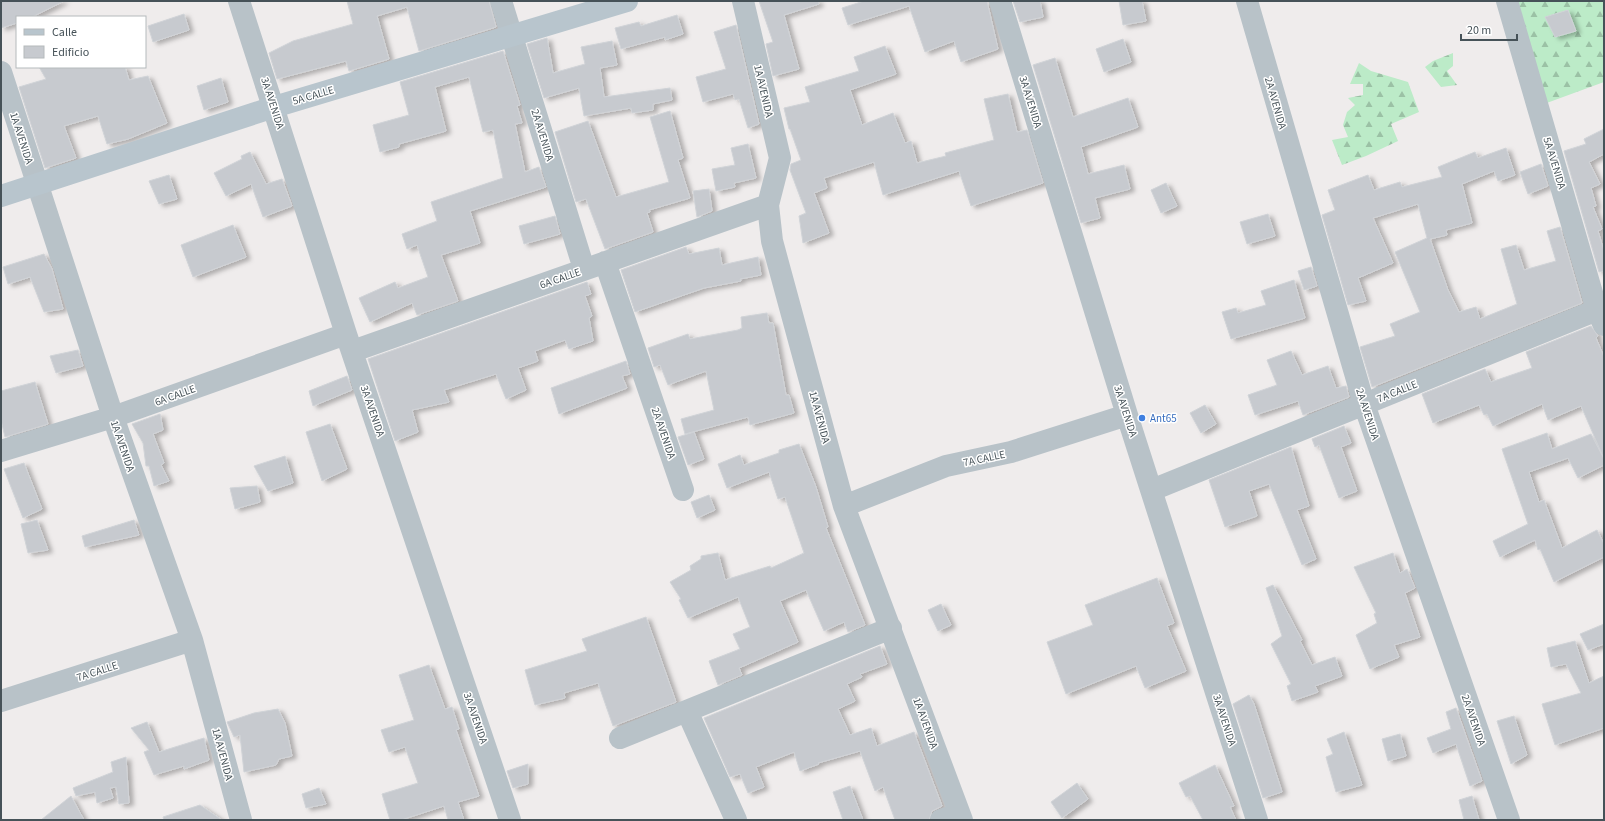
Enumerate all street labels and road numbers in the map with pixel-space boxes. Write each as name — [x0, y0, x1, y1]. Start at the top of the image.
street label: 1A AVENIDA — [750, 63, 777, 119]
street label: 3A AVENIDA — [1016, 74, 1046, 130]
street label: 3A AVENIDA — [257, 75, 288, 131]
street label: 2A AVENIDA — [1261, 75, 1290, 131]
street label: 5A CALLE — [291, 82, 336, 109]
street label: 2A AVENIDA — [528, 107, 558, 163]
street label: 1A AVENIDA — [6, 110, 37, 166]
street label: 5A AVENIDA — [1540, 135, 1570, 191]
street label: 6A CALLE — [538, 264, 583, 292]
street label: 7A CALLE — [1375, 376, 1420, 406]
street label: 6A CALLE — [153, 381, 198, 410]
street label: 3A AVENIDA — [357, 383, 388, 439]
street label: 3A AVENIDA — [1110, 383, 1141, 439]
street label: 2A AVENIDA — [1352, 386, 1383, 442]
street label: 1A AVENIDA — [805, 389, 834, 445]
street label: 2A AVENIDA — [648, 405, 679, 461]
street label: 1A AVENIDA — [107, 418, 138, 474]
street label: 7A CALLE — [962, 447, 1007, 470]
street label: 7A CALLE — [75, 658, 120, 685]
street label: 3A AVENIDA — [460, 690, 491, 746]
street label: 3A AVENIDA — [1209, 692, 1240, 748]
street label: 2A AVENIDA — [1458, 692, 1489, 748]
street label: 1A AVENIDA — [909, 695, 942, 751]
street label: 1A AVENIDA — [208, 726, 237, 782]

